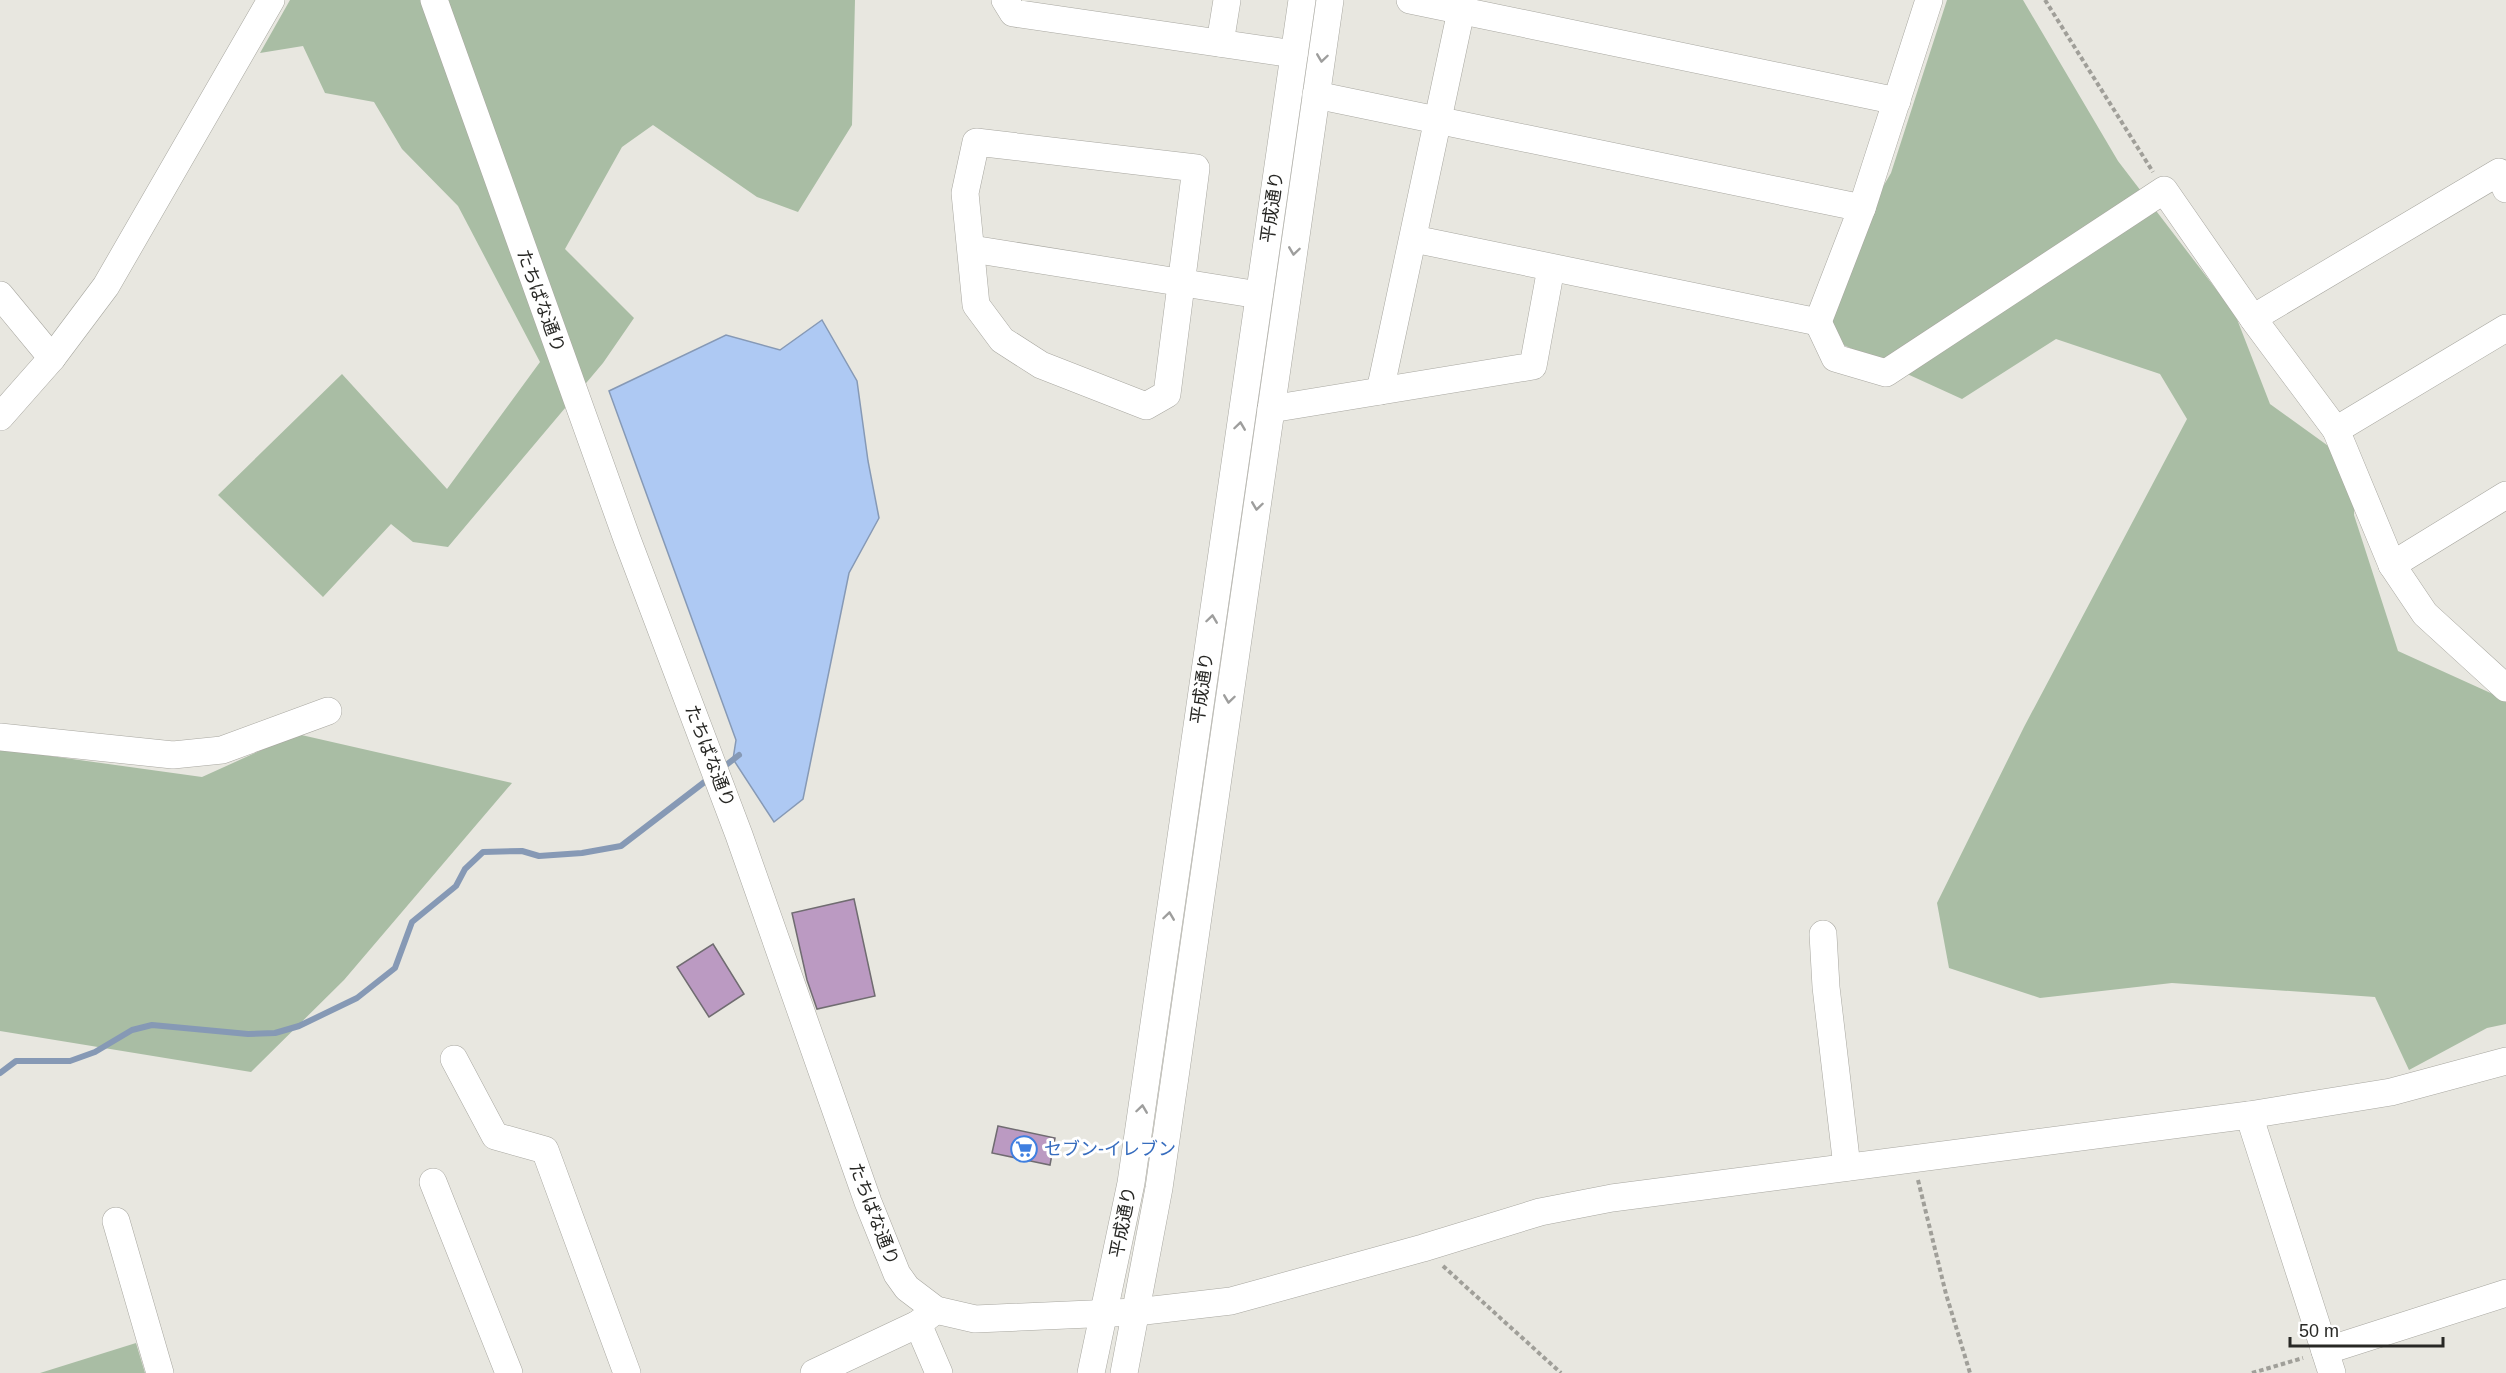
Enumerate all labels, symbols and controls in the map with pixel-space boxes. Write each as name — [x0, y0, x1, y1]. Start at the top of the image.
one-way arrow — [1316, 53, 1328, 63]
street label: 平成通り — [1257, 170, 1287, 244]
one-way arrow — [1288, 246, 1300, 256]
street label: たちばな通り — [513, 247, 569, 355]
one-way arrow — [1234, 422, 1246, 431]
one-way arrow — [1252, 502, 1264, 511]
one-way arrow — [1206, 615, 1218, 624]
street label: 平成通り — [1187, 651, 1217, 725]
one-way arrow — [1224, 695, 1236, 704]
street label: たちばな通り — [681, 702, 739, 810]
one-way arrow — [1163, 912, 1175, 921]
one-way arrow — [1135, 1105, 1147, 1114]
supermarket icon: セブン-イレブン — [1009, 1134, 1039, 1164]
place label: セブン-イレブン — [1044, 1139, 1176, 1159]
street label: たちばな通り — [845, 1160, 903, 1268]
street label: 平成通り — [1106, 1185, 1140, 1259]
scale bar — [2290, 1310, 2443, 1348]
text: 50 m — [2299, 1321, 2339, 1341]

